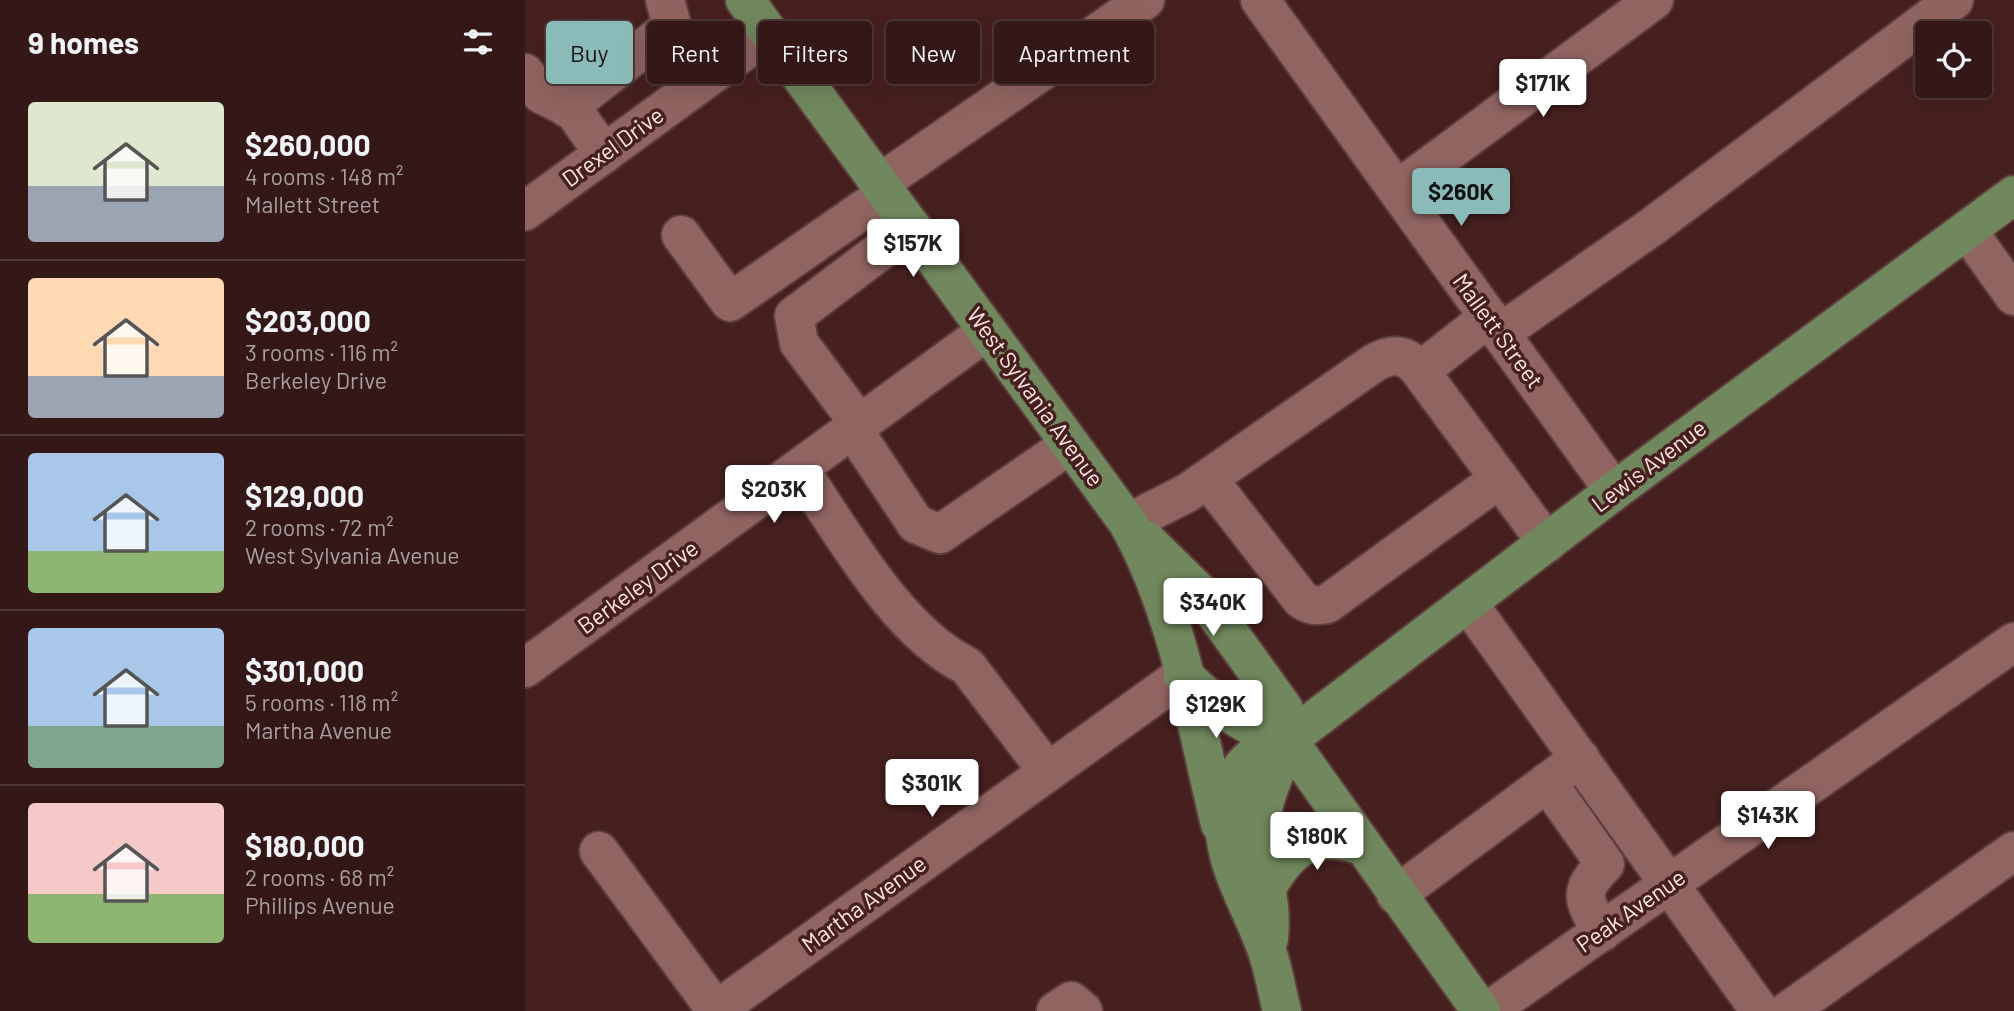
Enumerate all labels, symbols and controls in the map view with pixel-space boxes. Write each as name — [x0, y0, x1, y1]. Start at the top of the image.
chip: Buy — [546, 21, 633, 84]
chip: Rent — [647, 21, 744, 84]
chip: Filters — [758, 21, 872, 84]
chip: New — [886, 21, 980, 84]
chip: Apartment — [994, 21, 1154, 84]
map controls — [1915, 21, 1992, 98]
button: locate — [1915, 21, 1992, 98]
icon: filters — [459, 23, 497, 61]
text: 9 homes — [28, 24, 139, 60]
pin: $171K — [1494, 60, 1592, 119]
text: $171K — [1515, 68, 1571, 96]
street label: Drexel Drive — [556, 100, 668, 192]
text: $260,000 — [245, 126, 371, 162]
icon: home — [84, 130, 168, 214]
text: 4 rooms · 148 m² — [245, 162, 404, 190]
pin: $260K — [1412, 168, 1510, 228]
text: $260K — [1428, 177, 1494, 205]
text: Mallett Street — [245, 190, 380, 218]
pin: $157K — [864, 219, 962, 279]
text: $157K — [883, 228, 943, 256]
street label: Mallett Street — [1448, 268, 1550, 393]
street label: West Sylvania Avenue — [961, 301, 1110, 491]
text: $203,000 — [245, 302, 371, 338]
icon: home — [84, 306, 168, 390]
text: 3 rooms · 116 m² — [245, 338, 398, 366]
text: Berkeley Drive — [245, 366, 387, 394]
street label: Lewis Avenue — [1586, 413, 1711, 517]
pin: $203K — [725, 466, 823, 525]
text: $203K — [741, 474, 807, 502]
text: $129,000 — [245, 477, 364, 513]
icon: home — [84, 481, 168, 565]
text: 2 rooms · 72 m² — [245, 513, 394, 541]
street label: Berkeley Drive — [572, 533, 703, 639]
text: West Sylvania Avenue — [245, 541, 460, 569]
pin: $340K — [1164, 578, 1262, 638]
text: $340K — [1180, 587, 1247, 615]
text: $301,000 — [245, 652, 364, 688]
icon: home — [84, 656, 168, 740]
pin: $129K — [1167, 680, 1265, 740]
text: 5 rooms · 118 m² — [245, 688, 398, 716]
text: $129K — [1186, 689, 1246, 717]
text: Martha Avenue — [245, 716, 392, 744]
pin: $301K — [883, 760, 981, 819]
text: $301K — [902, 768, 962, 796]
pin: $143K — [1719, 792, 1817, 851]
text: $143K — [1737, 800, 1799, 828]
pin: $180K — [1268, 812, 1366, 872]
text: $180K — [1286, 821, 1348, 849]
text: $180,000 — [245, 827, 365, 863]
icon: home — [84, 831, 168, 915]
street label: Martha Avenue — [796, 849, 931, 958]
street label: Peak Avenue — [1571, 862, 1690, 958]
text: 2 rooms · 68 m² — [245, 863, 394, 891]
text: Phillips Avenue — [245, 891, 395, 919]

